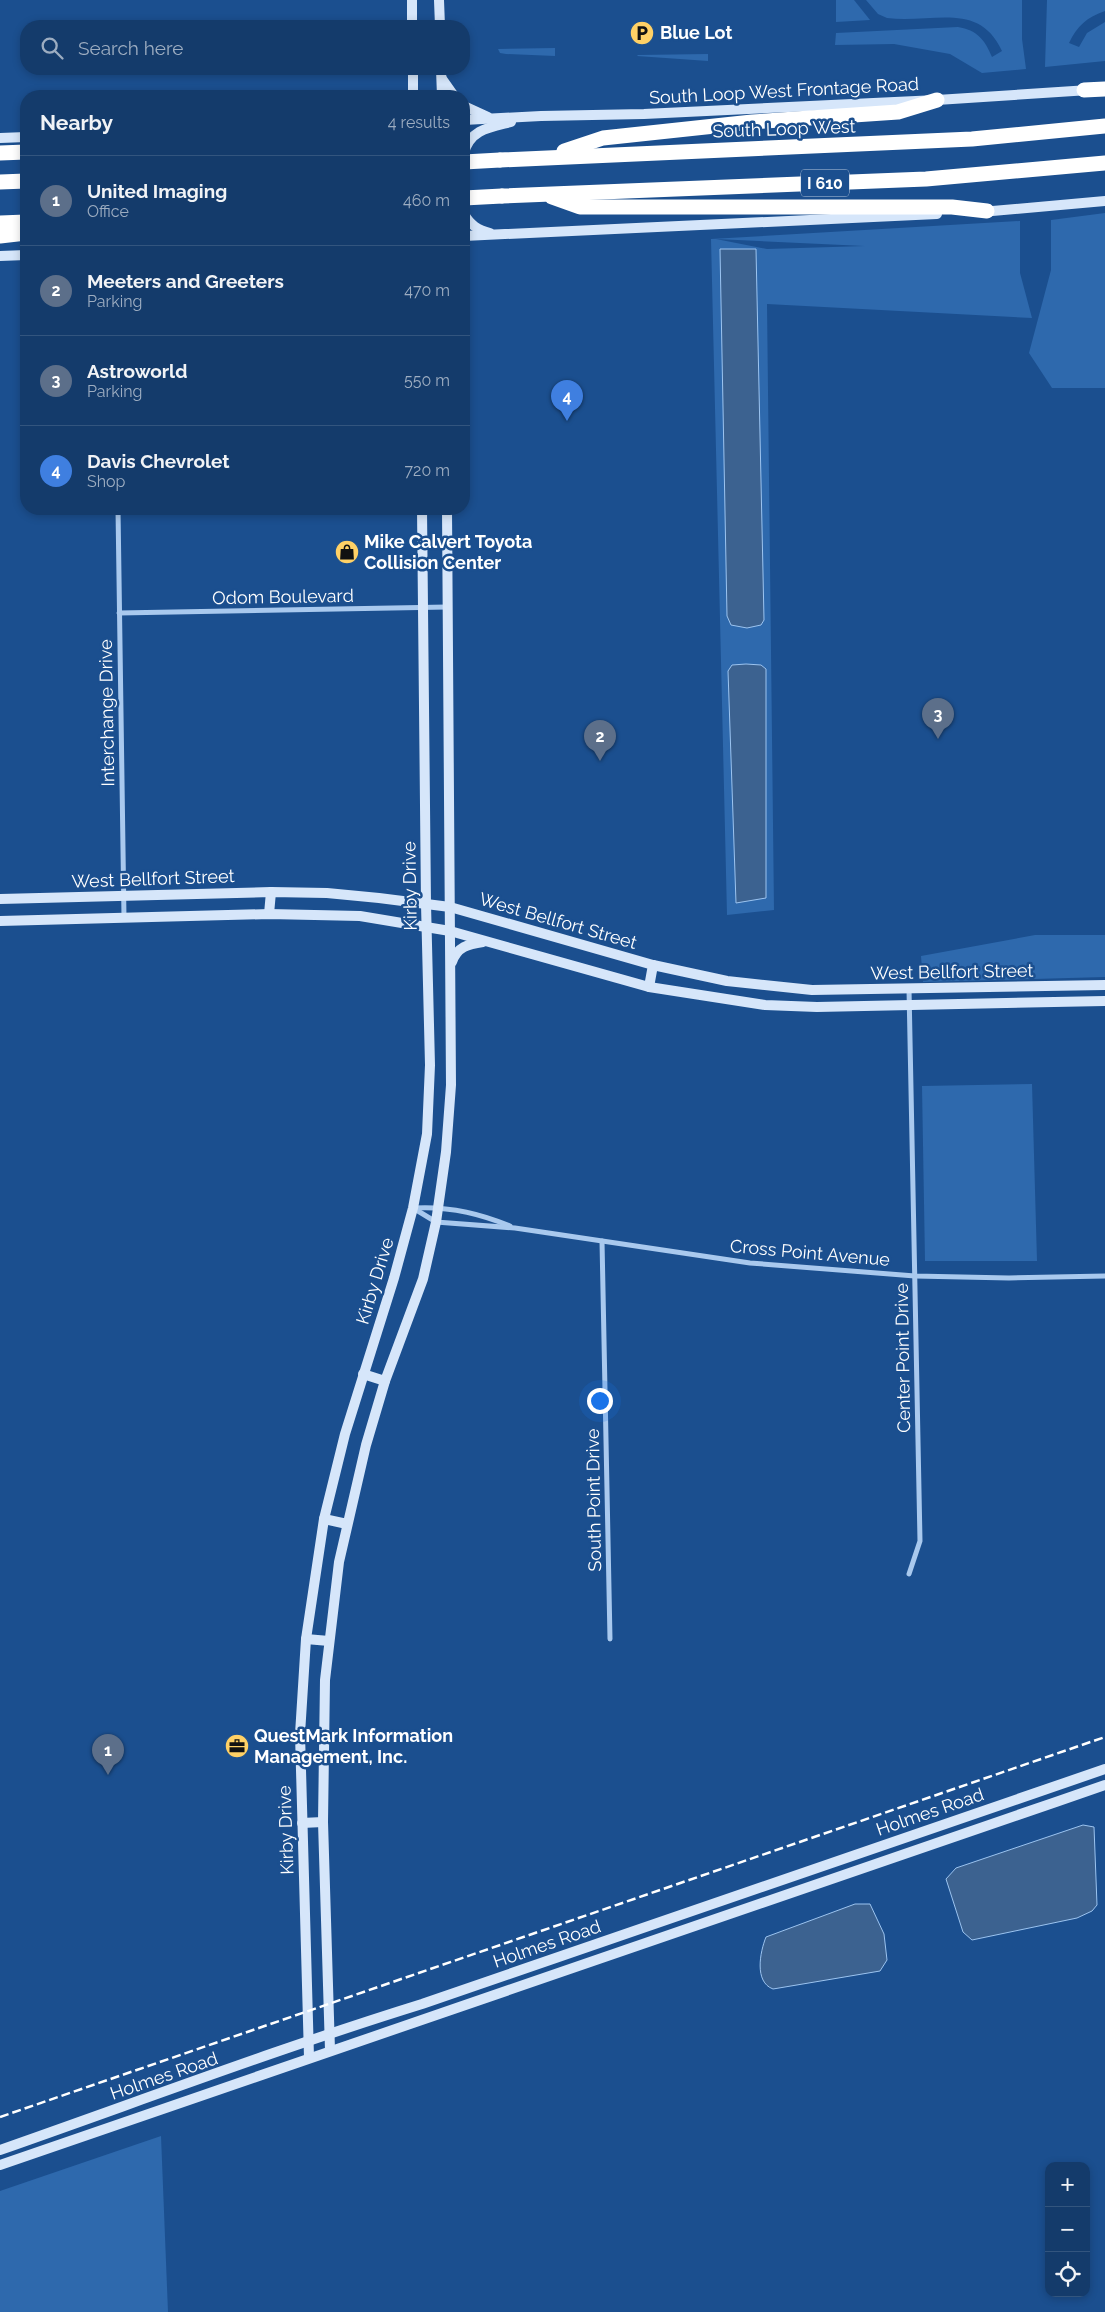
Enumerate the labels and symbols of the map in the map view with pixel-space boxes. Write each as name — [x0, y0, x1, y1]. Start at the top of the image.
parking icon: Blue Lot — [629, 20, 655, 46]
place label: Blue Lot — [660, 22, 732, 43]
street label: South Loop West Frontage Road — [649, 73, 919, 108]
street label: South Loop West — [712, 116, 856, 141]
road number: I 610 — [801, 170, 849, 197]
pin: 4 — [551, 380, 583, 421]
place label: Mike Calvert Toyota Collision Center — [364, 531, 532, 573]
shop icon: Mike Calvert Toyota Collision Center — [334, 539, 360, 565]
street label: Odom Boulevard — [212, 585, 354, 608]
street label: Interchange Drive — [95, 639, 118, 787]
pin: 3 — [922, 698, 954, 739]
pin: 2 — [584, 720, 616, 761]
street label: Kirby Drive — [398, 841, 421, 931]
street label: West Bellfort Street — [71, 865, 235, 892]
street label: West Bellfort Street — [477, 888, 639, 953]
street label: West Bellfort Street — [870, 960, 1034, 983]
street label: Kirby Drive — [351, 1235, 398, 1327]
street label: Cross Point Avenue — [729, 1235, 891, 1270]
street label: Center Point Drive — [891, 1282, 914, 1433]
your location — [587, 1388, 613, 1414]
street label: South Point Drive — [582, 1428, 605, 1572]
place label: QuestMark Information Management, Inc. — [254, 1725, 453, 1767]
office icon: QuestMark Information Management, Inc. — [224, 1733, 250, 1759]
pin: 1 — [92, 1734, 124, 1775]
street label: Holmes Road — [873, 1783, 986, 1840]
street label: Kirby Drive — [273, 1785, 298, 1875]
street label: Holmes Road — [490, 1915, 603, 1972]
street label: Holmes Road — [107, 2047, 220, 2104]

